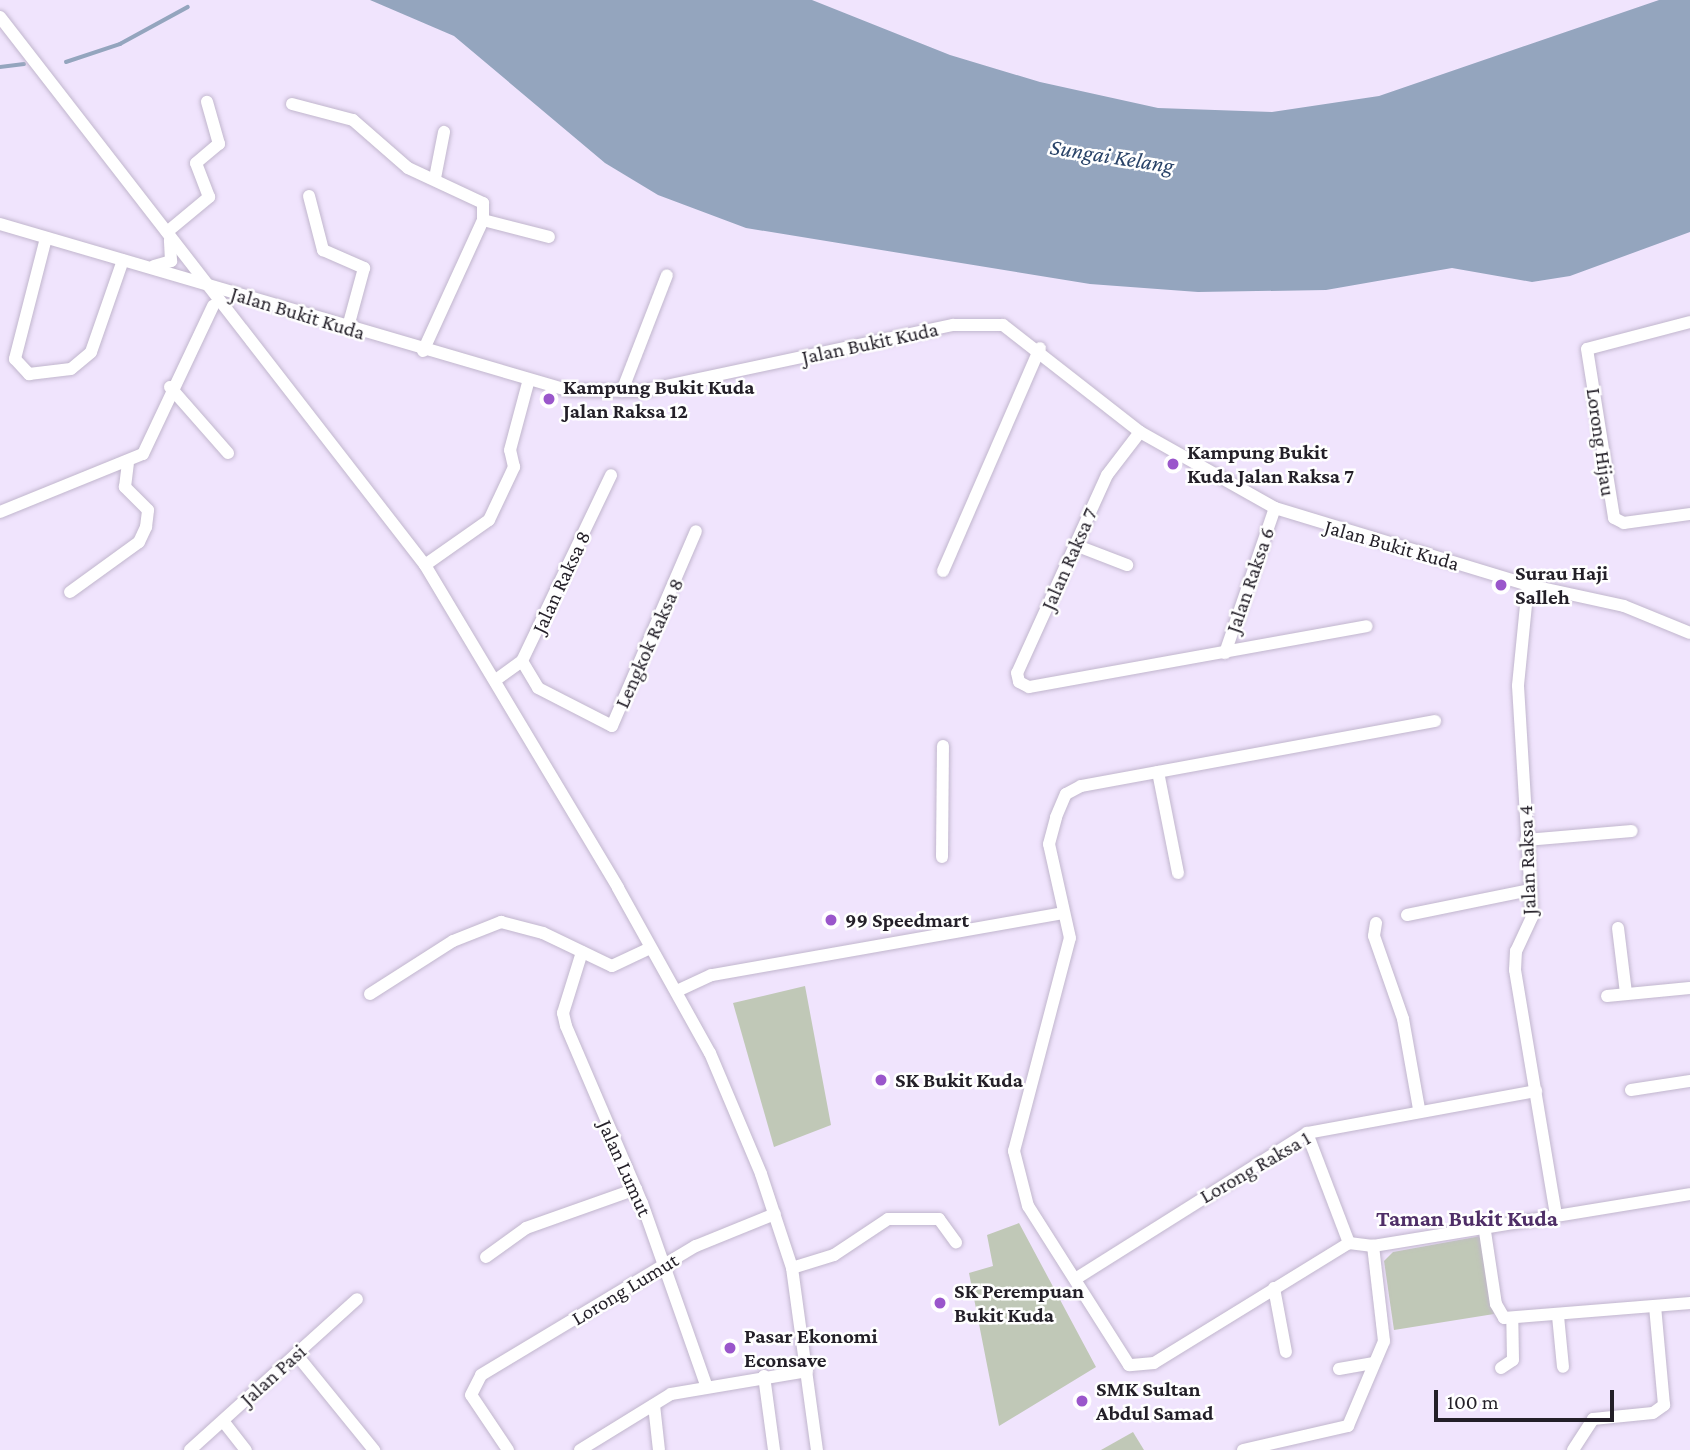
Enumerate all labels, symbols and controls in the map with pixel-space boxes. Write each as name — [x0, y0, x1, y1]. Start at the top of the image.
water label: Sungai Kelang — [1048, 133, 1176, 179]
street label: Jalan Bukit Kuda — [228, 281, 368, 345]
street label: Jalan Bukit Kuda — [799, 316, 941, 370]
place label: Kampung Bukit Kuda Jalan Raksa 12 — [563, 374, 754, 424]
street label: Lorong Hijau — [1581, 386, 1621, 498]
marker: Kampung Bukit Kuda Jalan Raksa 12 — [541, 391, 557, 407]
place label: Kampung Bukit Kuda Jalan Raksa 7 — [1187, 439, 1354, 489]
marker: Kampung Bukit Kuda Jalan Raksa 7 — [1165, 456, 1181, 472]
street label: Jalan Raksa 7 — [1035, 504, 1103, 614]
street label: Jalan Bukit Kuda — [1322, 514, 1462, 576]
street label: Jalan Raksa 6 — [1220, 524, 1280, 636]
street label: Jalan Raksa 8 — [526, 527, 596, 637]
place label: Surau Haji Salleh — [1515, 560, 1608, 610]
street label: Lengkok Raksa 8 — [609, 574, 689, 712]
marker: Surau Haji Salleh — [1493, 577, 1509, 593]
street label: Jalan Raksa 4 — [1512, 805, 1542, 915]
place label: 99 Speedmart — [845, 907, 969, 933]
marker: 99 Speedmart — [823, 912, 839, 928]
place label: SK Bukit Kuda — [895, 1067, 1023, 1093]
marker: SK Bukit Kuda — [873, 1072, 889, 1088]
street label: Jalan Lumut — [593, 1116, 657, 1220]
street label: Lorong Raksa 1 — [1195, 1125, 1315, 1209]
district label: Taman Bukit Kuda — [1376, 1204, 1558, 1232]
street label: Lorong Lumut — [567, 1247, 683, 1331]
place label: SK Perempuan Bukit Kuda — [954, 1278, 1084, 1328]
marker: SK Perempuan Bukit Kuda — [932, 1295, 948, 1311]
place label: Pasar Ekonomi Econsave — [744, 1323, 878, 1373]
street label: Jalan Pasi — [235, 1339, 311, 1411]
marker: Pasar Ekonomi Econsave — [722, 1340, 738, 1356]
place label: SMK Sultan Abdul Samad — [1096, 1376, 1214, 1426]
scale bar — [1438, 1376, 1618, 1420]
text: 100 m — [1447, 1390, 1499, 1414]
marker: SMK Sultan Abdul Samad — [1074, 1393, 1090, 1409]

